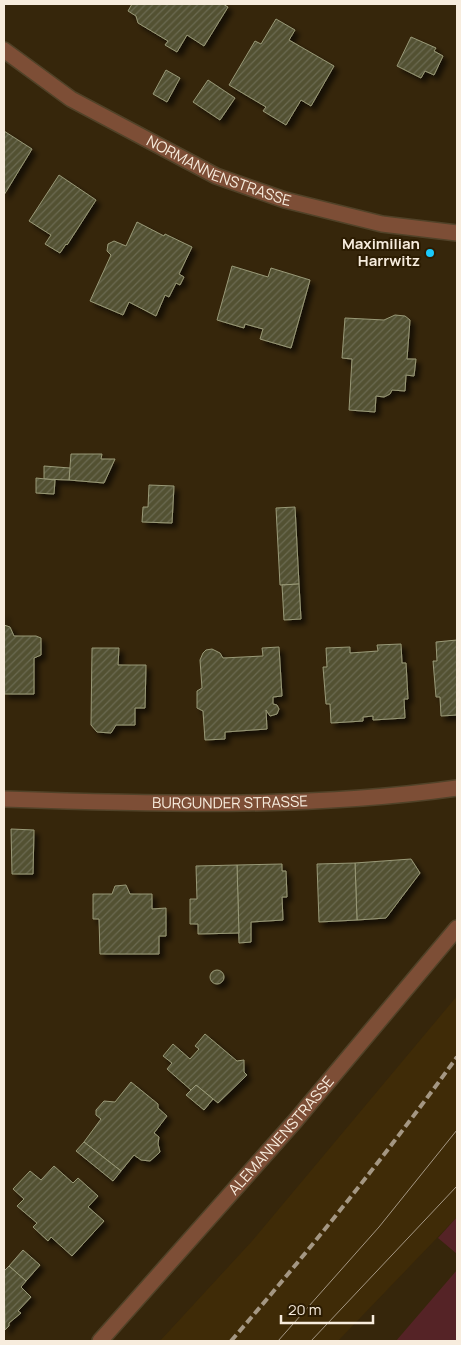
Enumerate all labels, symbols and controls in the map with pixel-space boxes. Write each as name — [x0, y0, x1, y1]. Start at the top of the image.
street label: NORMANNENSTRASSE — [143, 130, 293, 211]
place label: Maximilian Harrwitz — [342, 233, 420, 271]
marker: Maximilian Harrwitz — [424, 247, 436, 259]
street label: BURGUNDER STRASSE — [152, 790, 308, 813]
street label: ALEMANNENSTRASSE — [223, 1071, 339, 1199]
scale bar — [281, 1292, 374, 1324]
text: 20 m — [288, 1299, 321, 1320]

